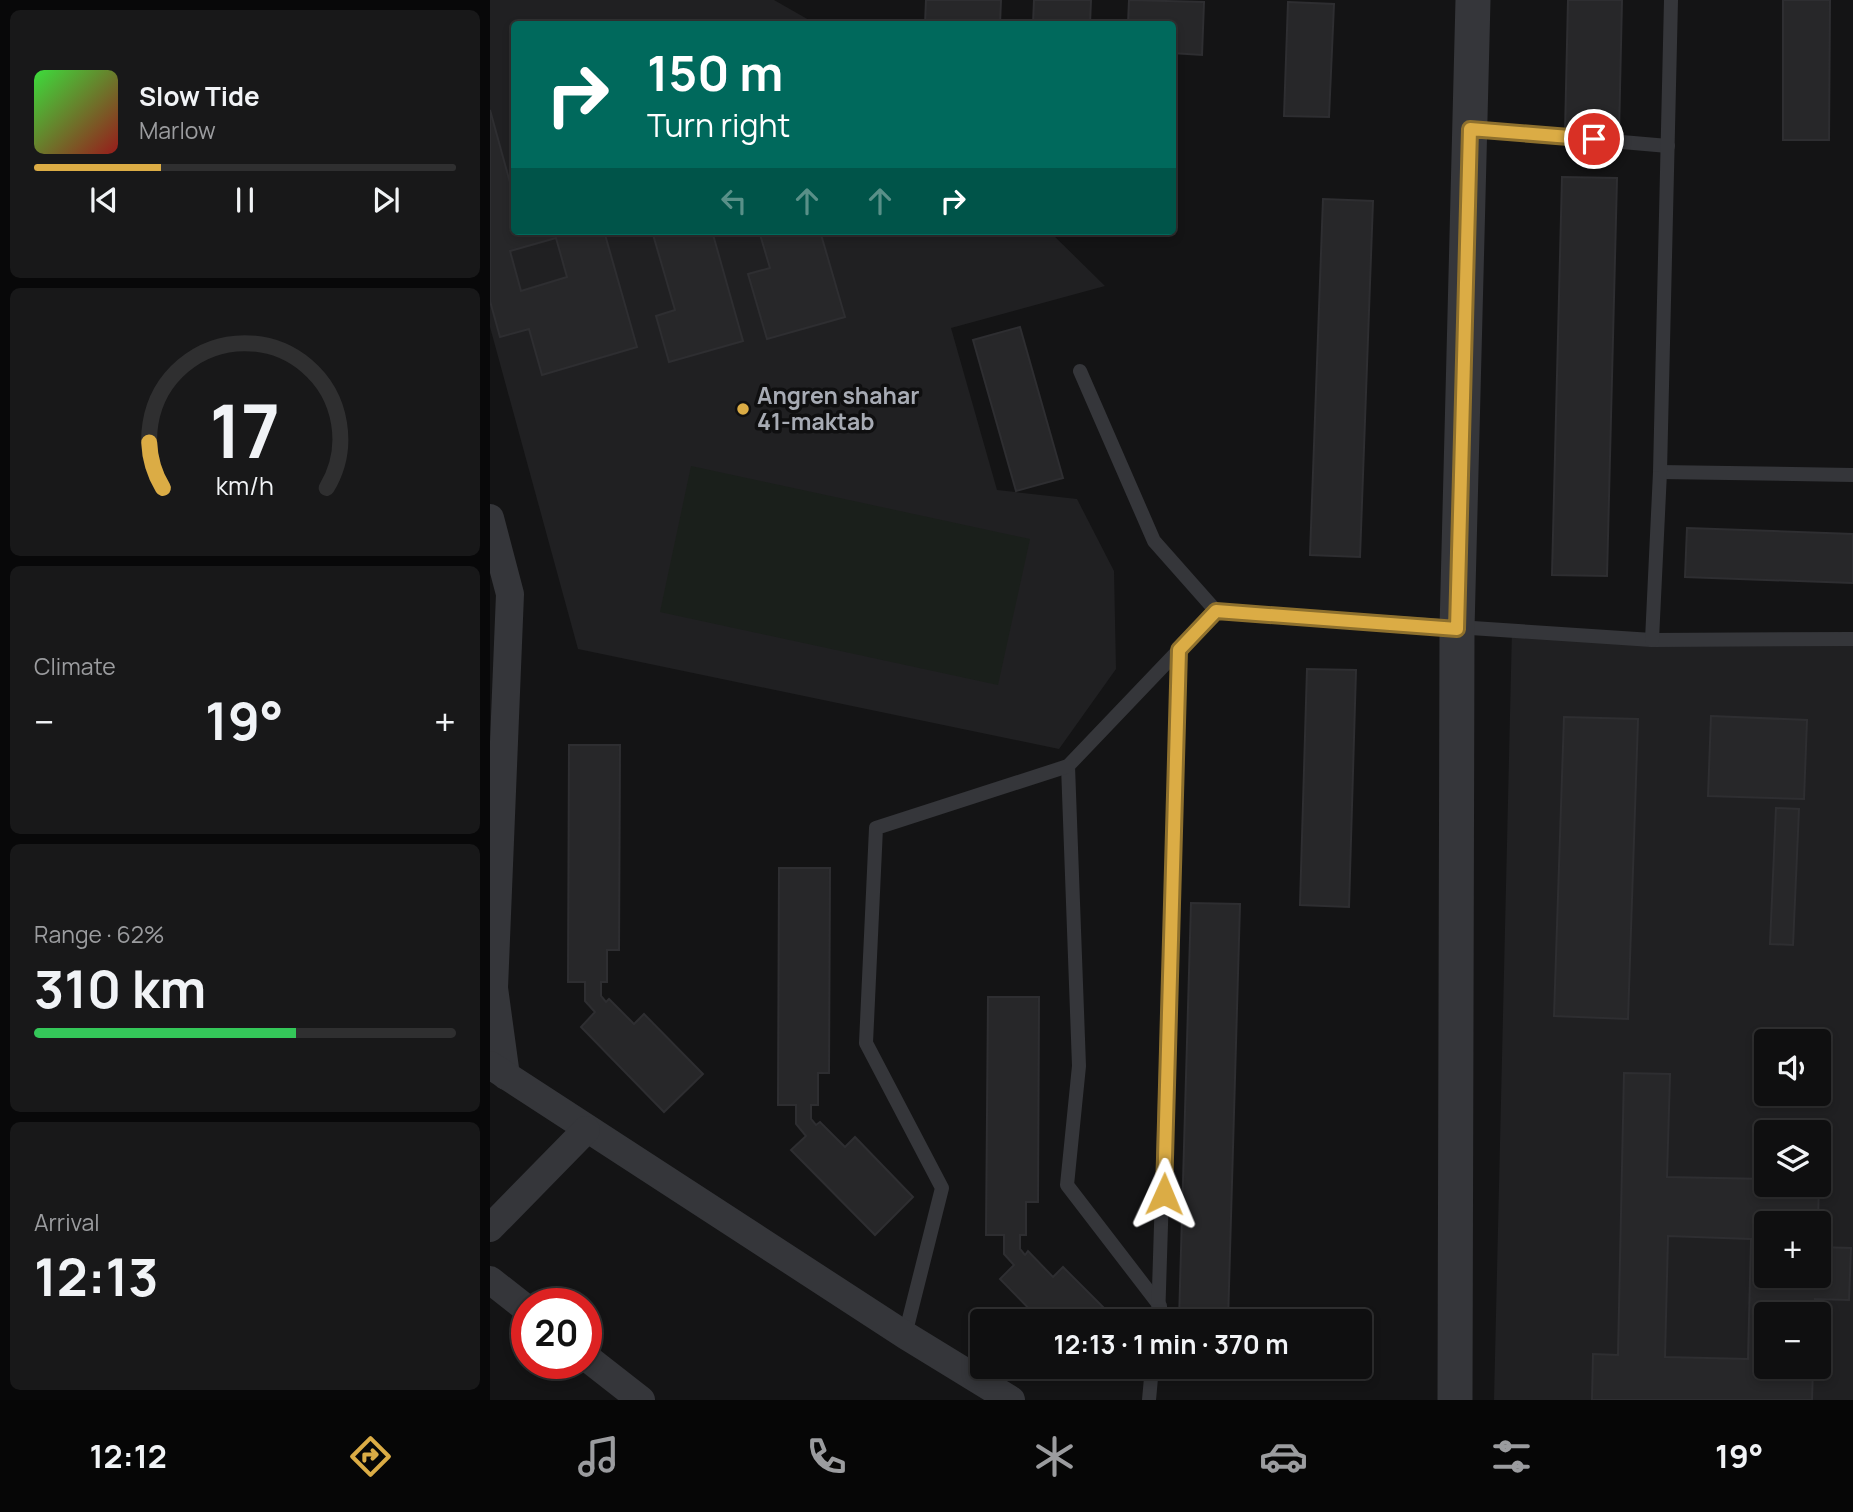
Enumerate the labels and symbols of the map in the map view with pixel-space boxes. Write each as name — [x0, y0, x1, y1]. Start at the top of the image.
pin — [1564, 109, 1624, 169]
place label: Angren shahar 41-maktab — [757, 379, 919, 437]
marker: Angren shahar 41-maktab — [735, 401, 751, 417]
position arrow — [1127, 1157, 1201, 1231]
speed limit sign: 20 — [511, 1288, 602, 1379]

